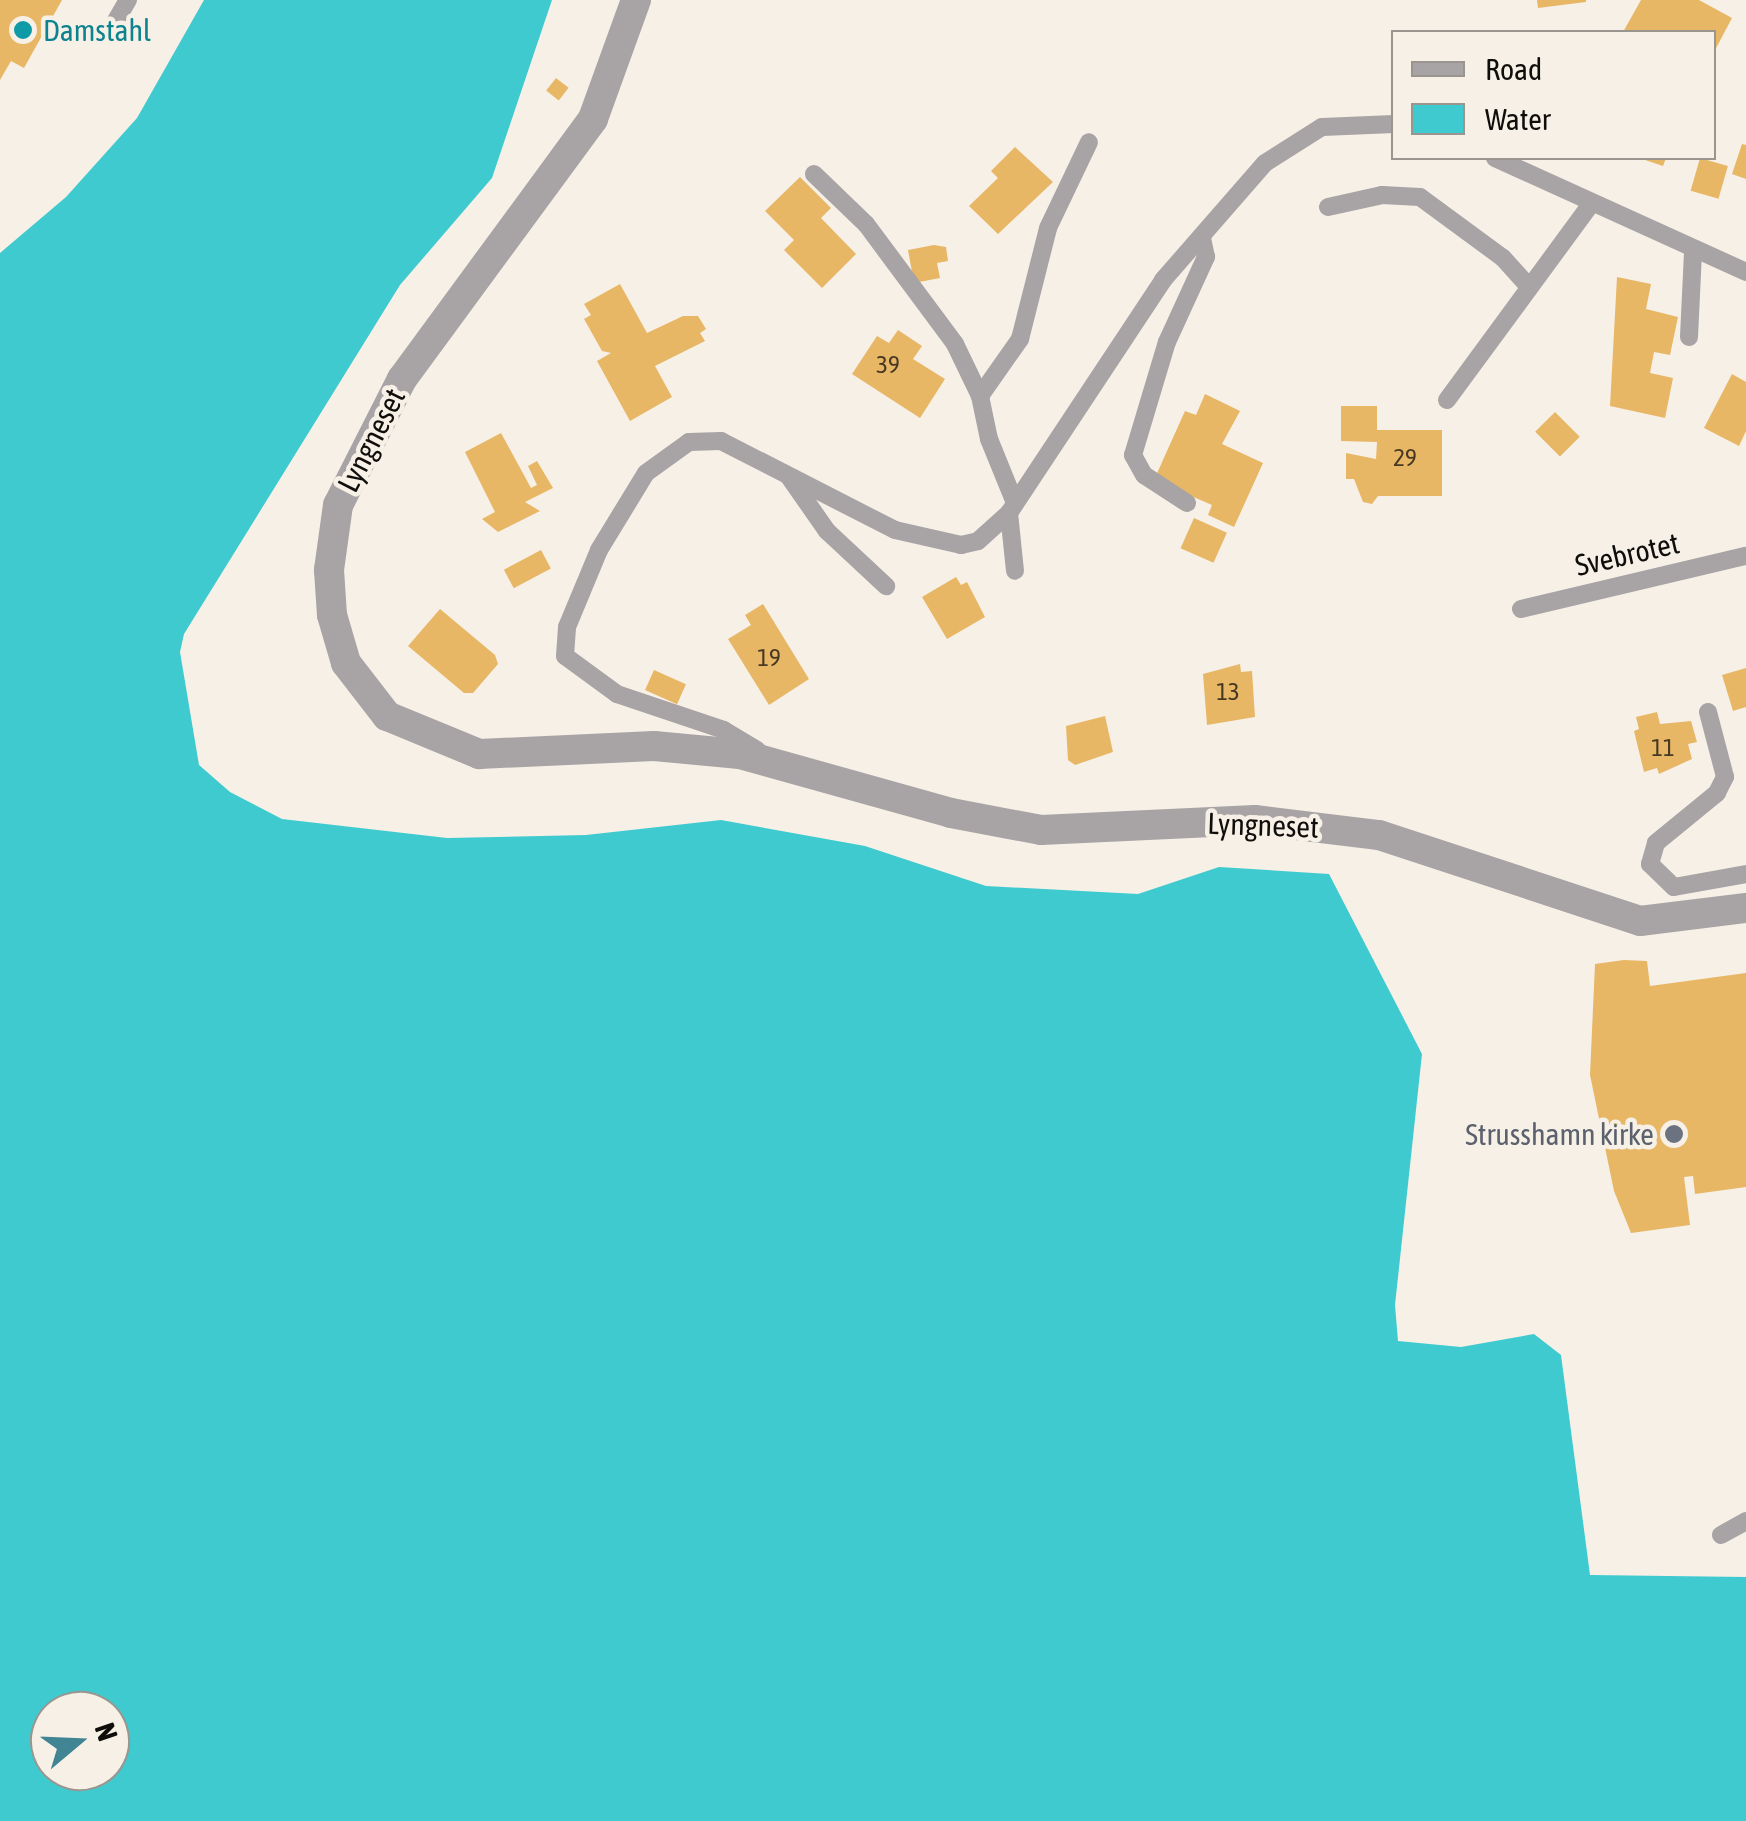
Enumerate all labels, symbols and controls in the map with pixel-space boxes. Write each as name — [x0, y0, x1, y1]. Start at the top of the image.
place label: Damstahl — [43, 12, 151, 48]
marker: Damstahl — [12, 19, 34, 41]
legend — [1391, 30, 1716, 160]
text: Road — [1485, 52, 1542, 86]
text: Water — [1485, 102, 1551, 136]
house number: 39 — [876, 349, 900, 379]
street label: Lyngneset — [330, 382, 412, 498]
house number: 29 — [1393, 442, 1417, 472]
street label: Svebrotet — [1571, 525, 1683, 583]
house number: 19 — [757, 642, 781, 672]
house number: 13 — [1216, 676, 1240, 706]
house number: 11 — [1651, 732, 1675, 762]
street label: Lyngneset — [1207, 805, 1319, 845]
place label: Strusshamn kirke — [1465, 1116, 1654, 1152]
marker: Strusshamn kirke — [1663, 1123, 1685, 1145]
north arrow — [30, 1691, 130, 1791]
text: N — [89, 1719, 124, 1745]

